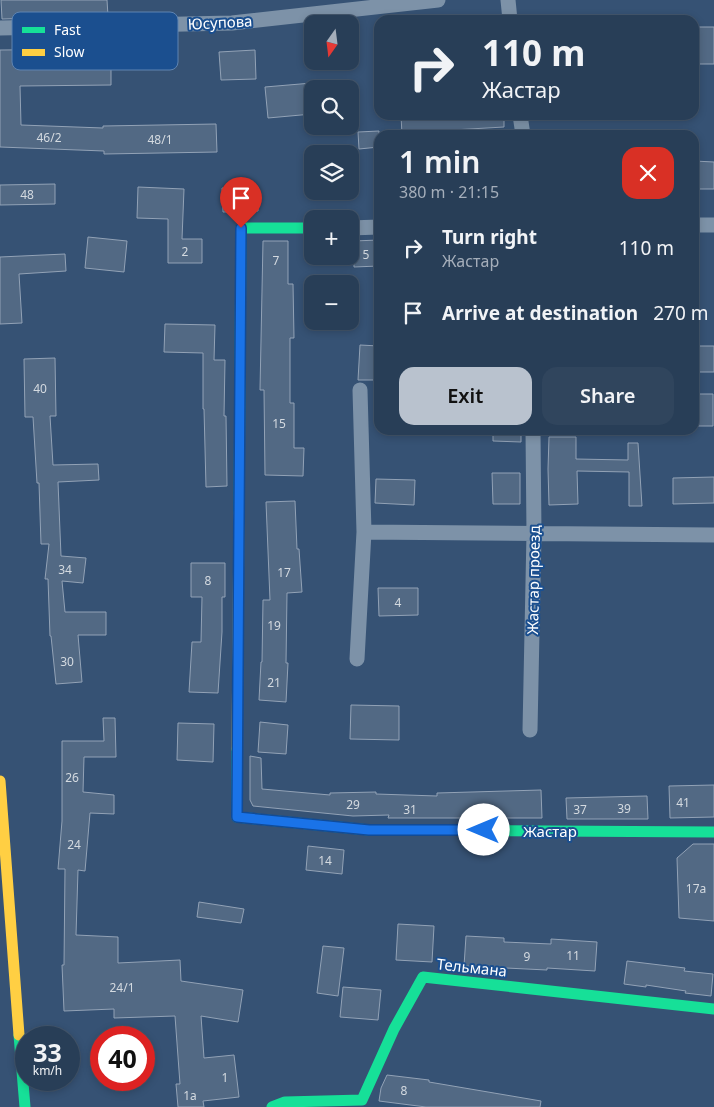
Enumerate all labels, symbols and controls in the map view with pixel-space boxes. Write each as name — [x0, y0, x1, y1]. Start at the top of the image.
street label: Юсупова — [187, 10, 253, 34]
legend — [12, 12, 178, 70]
north arrow — [304, 15, 359, 70]
map controls — [304, 15, 359, 330]
text: Fast — [54, 20, 81, 39]
text: 110 m — [482, 29, 585, 76]
icon: right — [399, 35, 464, 100]
text: Slow — [54, 42, 85, 61]
text: Жастар — [482, 74, 561, 104]
button: search — [304, 80, 359, 135]
house number: 46/2 — [36, 129, 62, 146]
house number: 48/1 — [147, 131, 173, 148]
text: 1 min — [399, 141, 480, 182]
button: layers — [304, 145, 359, 200]
button: close — [622, 147, 674, 199]
pin — [220, 177, 262, 228]
text: 380 m · 21:15 — [399, 181, 499, 203]
icon: arrive — [227, 184, 255, 212]
house number: 48 — [20, 186, 34, 203]
button: + — [304, 210, 359, 265]
text: Turn right — [442, 224, 537, 250]
icon: right — [399, 234, 427, 262]
text: 110 m — [619, 235, 674, 261]
house number: 2 — [182, 243, 189, 260]
house number: 5 — [363, 246, 370, 263]
text: Жастар — [442, 250, 499, 272]
house number: 7 — [273, 252, 280, 269]
button: − — [304, 275, 359, 330]
icon: arrive — [399, 299, 427, 327]
text: Arrive at destination — [442, 300, 638, 326]
text: 270 m — [653, 300, 709, 326]
button: Exit — [399, 367, 532, 425]
button: Share — [542, 367, 674, 425]
house number: 40 — [33, 380, 47, 397]
house number: 15 — [272, 415, 286, 432]
street label: Жастар проезд — [522, 525, 544, 635]
house number: 34 — [58, 561, 72, 578]
house number: 17 — [277, 564, 291, 581]
house number: 8 — [205, 572, 212, 589]
house number: 4 — [395, 594, 402, 611]
house number: 19 — [267, 617, 281, 634]
house number: 30 — [60, 653, 74, 670]
house number: 21 — [267, 674, 281, 691]
house number: 26 — [65, 769, 79, 786]
house number: 41 — [676, 794, 690, 811]
house number: 29 — [346, 796, 360, 813]
house number: 39 — [617, 800, 631, 817]
house number: 31 — [403, 801, 417, 818]
house number: 37 — [573, 801, 587, 818]
position arrow — [457, 803, 509, 855]
street label: Жастар — [523, 821, 577, 841]
house number: 24 — [67, 836, 81, 853]
house number: 14 — [318, 852, 332, 869]
house number: 17a — [686, 880, 706, 897]
house number: 11 — [566, 947, 580, 964]
house number: 9 — [524, 948, 531, 965]
street label: Тельмана — [436, 953, 508, 981]
house number: 24/1 — [109, 979, 135, 996]
speed limit sign: 40 — [90, 1026, 155, 1091]
text: 33 — [33, 1035, 62, 1069]
text: km/h — [33, 1062, 62, 1079]
house number: 1 — [222, 1069, 228, 1086]
house number: 8 — [401, 1082, 408, 1099]
house number: 1а — [183, 1087, 197, 1104]

